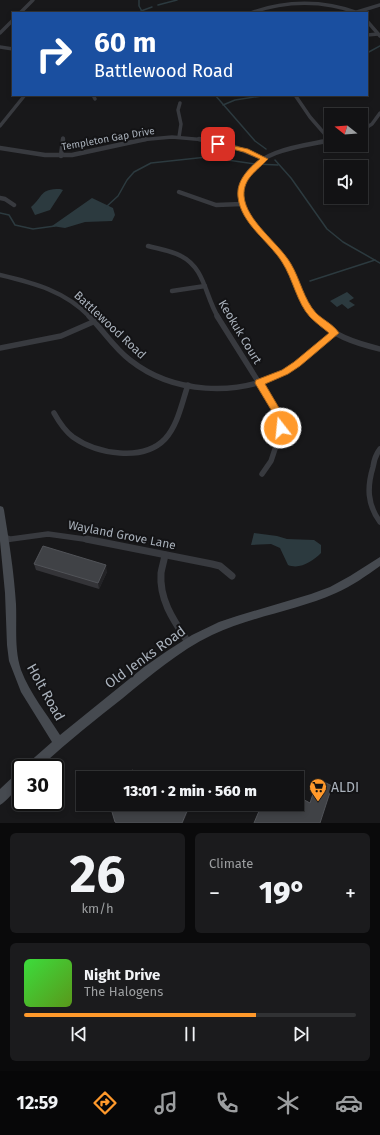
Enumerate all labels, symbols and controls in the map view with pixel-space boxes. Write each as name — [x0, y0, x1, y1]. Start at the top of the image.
text: 60 m — [94, 26, 156, 59]
icon: right — [28, 28, 80, 80]
text: Battlewood Road — [94, 60, 234, 82]
north arrow — [324, 108, 368, 152]
map controls — [324, 108, 368, 204]
street label: Templeton Gap Drive — [61, 125, 156, 153]
pin — [201, 127, 235, 161]
icon: arrive — [207, 133, 229, 155]
button: sound — [324, 160, 368, 204]
street label: Battlewood Road — [71, 288, 149, 362]
street label: Keokuk Court — [215, 297, 265, 367]
position arrow — [260, 407, 302, 449]
street label: Wayland Grove Lane — [67, 518, 177, 552]
street label: Old Jenks Road — [102, 622, 189, 692]
street label: Holt Road — [23, 661, 68, 724]
speed limit sign: 30 — [12, 759, 64, 811]
supermarket icon: ALDI — [308, 777, 328, 802]
place label: ALDI — [331, 779, 359, 796]
text: 13:01 · 2 min · 560 m — [123, 782, 257, 800]
text: 26 — [69, 843, 126, 906]
text: Climate — [209, 856, 253, 871]
text: 19° — [259, 875, 306, 911]
text: − — [209, 880, 220, 907]
text: + — [345, 880, 356, 907]
text: km/h — [81, 901, 114, 916]
text: Night Drive — [84, 966, 160, 984]
text: The Halogens — [84, 984, 163, 999]
icon: previous — [68, 1023, 90, 1045]
icon: pause — [179, 1023, 201, 1045]
icon: next — [290, 1023, 312, 1045]
icon: directions — [91, 1089, 119, 1117]
icon: music — [152, 1089, 180, 1117]
icon: phone — [213, 1089, 241, 1117]
icon: climate — [274, 1089, 302, 1117]
icon: car — [335, 1089, 363, 1117]
text: 12:59 — [17, 1092, 58, 1114]

